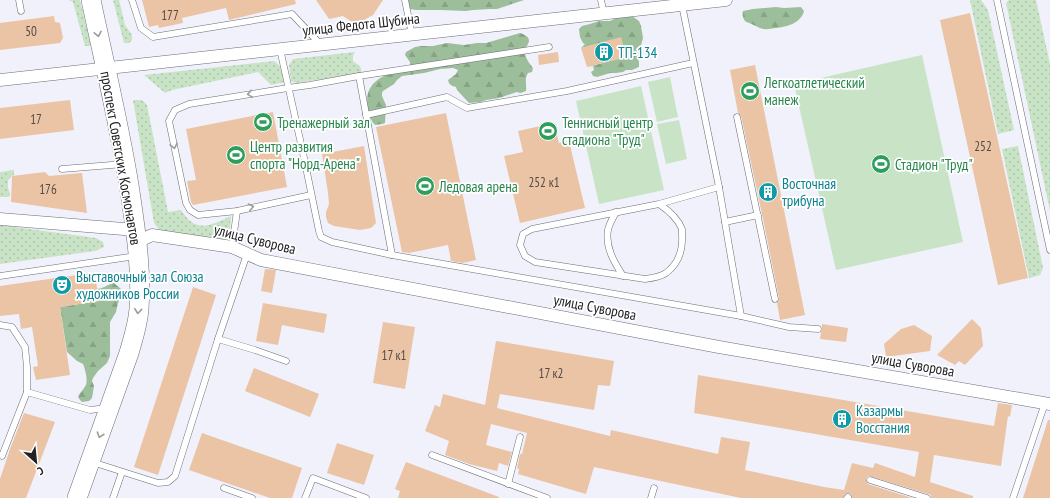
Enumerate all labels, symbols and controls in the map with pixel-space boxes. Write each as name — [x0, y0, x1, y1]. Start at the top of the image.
house number: 177 — [161, 7, 179, 24]
street label: улица Федота Шубина — [301, 8, 421, 40]
house number: 50 — [25, 23, 37, 40]
one-way arrow — [93, 31, 102, 37]
building icon: ТП-134 — [593, 41, 615, 63]
place label: ТП-134 — [618, 43, 657, 62]
street label: проспект Советских Космонавтов — [96, 70, 146, 246]
place label: Легкоатлетический манеж — [763, 73, 865, 109]
sports icon: Легкоатлетический манеж — [739, 80, 761, 102]
one-way arrow — [247, 89, 253, 98]
house number: 17 — [30, 111, 42, 128]
sports icon: Тренажерный зал — [252, 111, 274, 133]
place label: Тренажерный зал — [277, 113, 370, 132]
place label: Теннисный центр стадиона "Труд" — [562, 113, 653, 149]
sports icon: Теннисный центр стадиона "Труд" — [537, 120, 559, 142]
place label: Центр развития спорта "Норд-Арена" — [250, 137, 360, 173]
house number: 252 — [974, 138, 992, 155]
one-way arrow — [169, 143, 177, 149]
sports icon: Центр развития спорта "Норд-Арена" — [225, 144, 247, 166]
sports icon: Стадион "Труд" — [870, 153, 892, 175]
place label: Стадион "Труд" — [895, 155, 973, 174]
house number: 252 к1 — [528, 174, 560, 191]
place label: Восточная трибуна — [782, 174, 836, 210]
sports icon: Ледовая арена — [414, 175, 436, 197]
place label: Ледовая арена — [438, 177, 518, 196]
house number: 176 — [39, 181, 57, 198]
building icon: Восточная трибуна — [757, 181, 779, 203]
one-way arrow — [248, 204, 255, 212]
street label: улица Суворова — [212, 220, 298, 258]
place label: Выставочный зал Союза художников России — [76, 267, 203, 303]
theatre icon: Выставочный зал Союза художников России — [51, 274, 73, 296]
street label: улица Суворова — [552, 290, 638, 324]
one-way arrow — [134, 308, 143, 314]
house number: 17 к1 — [382, 347, 407, 364]
street label: улица Суворова — [870, 347, 956, 381]
house number: 17 к2 — [539, 365, 563, 382]
place label: Казармы Восстания — [856, 401, 910, 437]
building icon: Казармы Восстания — [831, 408, 853, 430]
one-way arrow — [96, 431, 104, 438]
north arrow — [16, 442, 56, 482]
text: С — [35, 464, 46, 478]

